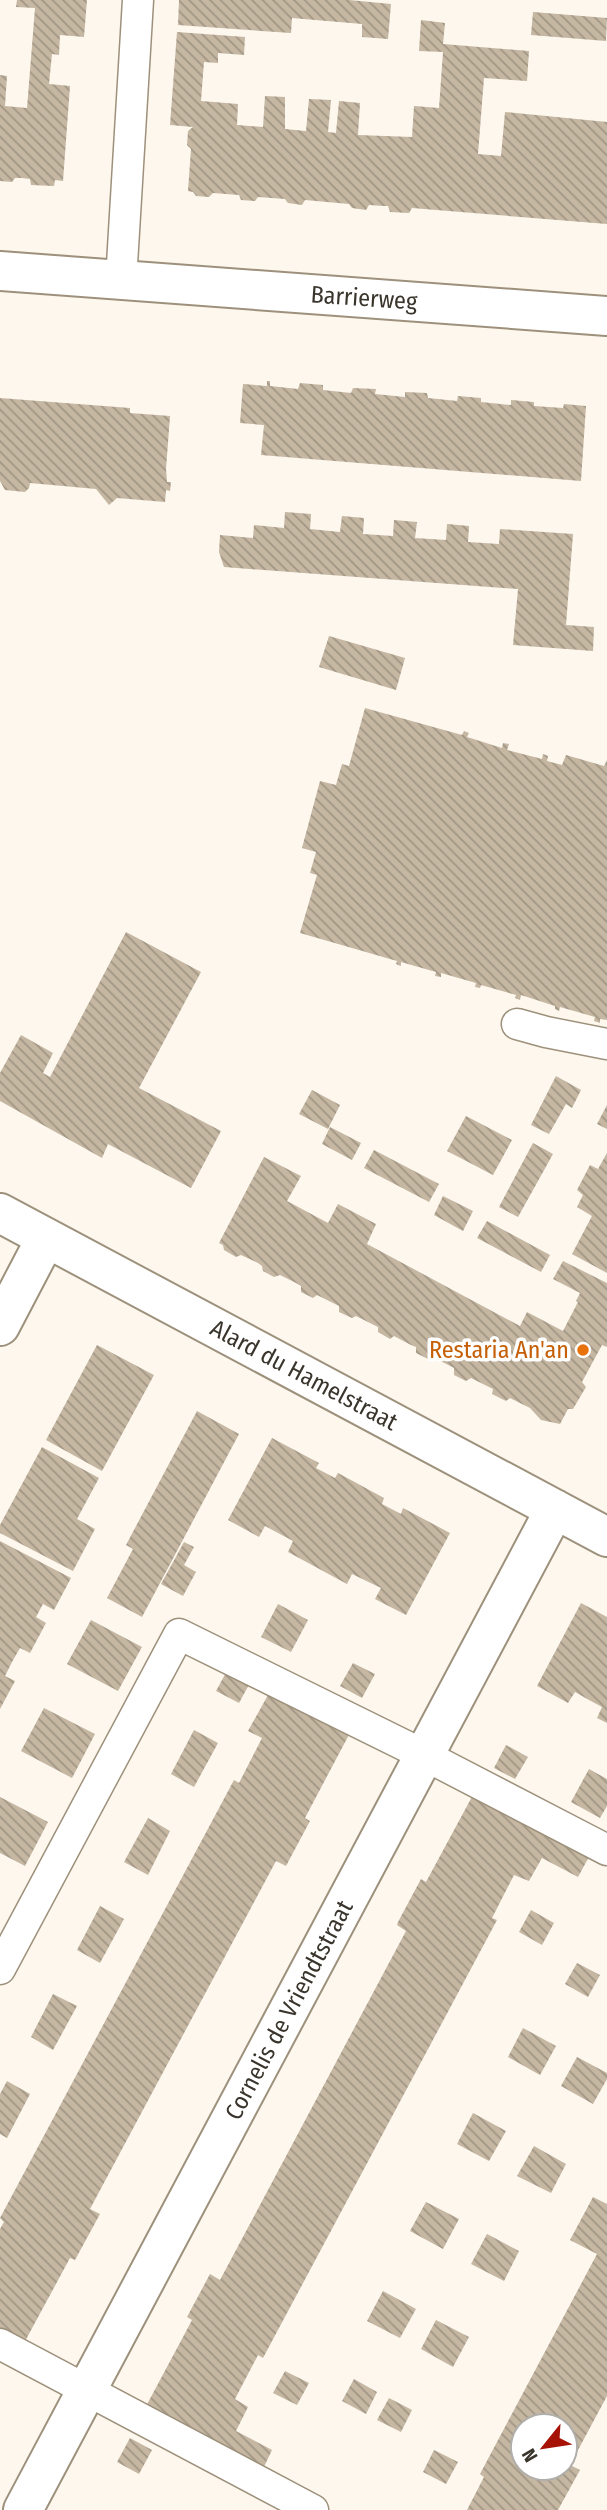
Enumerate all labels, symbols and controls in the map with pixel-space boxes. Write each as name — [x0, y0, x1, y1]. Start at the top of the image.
street label: Barrierweg — [310, 280, 419, 316]
street label: Alard du Hamelstraat — [206, 1314, 402, 1436]
place label: Restaria An'an — [429, 1336, 569, 1364]
marker: Restaria An'an — [575, 1342, 591, 1358]
street label: Cornelis de Vriendtstraat — [219, 1895, 359, 2124]
north arrow — [509, 2412, 579, 2482]
text: N — [517, 2445, 543, 2466]

